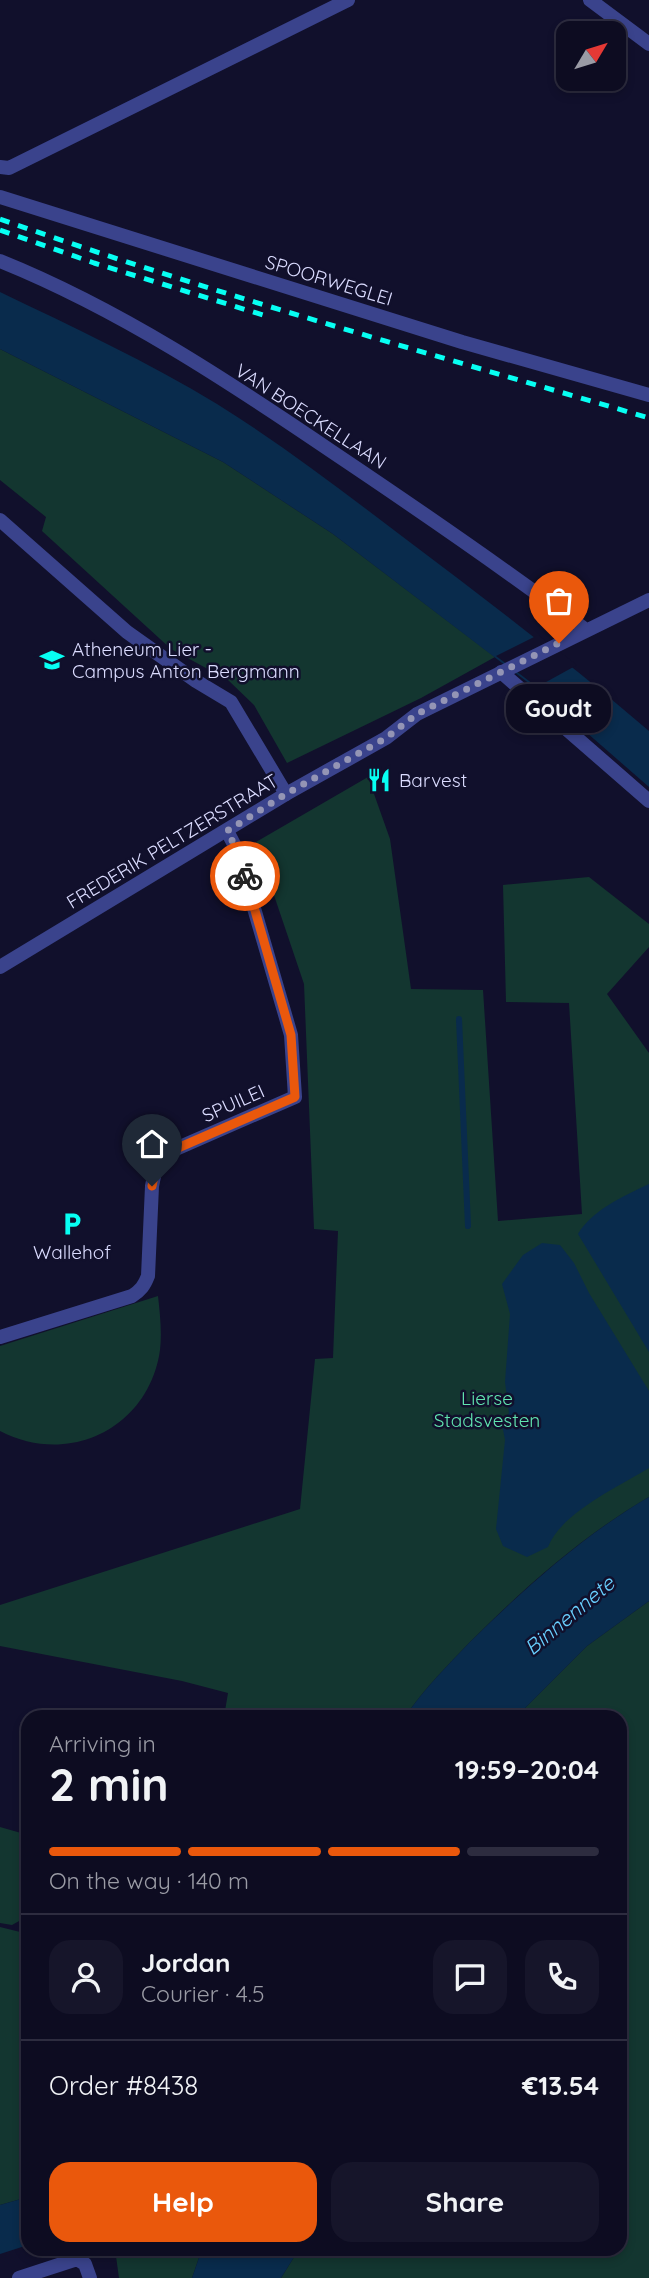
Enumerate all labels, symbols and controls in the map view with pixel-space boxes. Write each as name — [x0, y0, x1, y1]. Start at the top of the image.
north arrow — [556, 21, 626, 91]
map controls — [556, 21, 626, 91]
street label: SPOORWEGLEI — [262, 249, 396, 311]
street label: VAN BOECKELLAAN — [231, 358, 391, 474]
pin — [529, 571, 589, 643]
icon: bag — [540, 582, 578, 620]
place label: Atheneum Lier - Campus Anton Bergmann — [72, 637, 300, 683]
school or university icon: Atheneum Lier - Campus Anton Bergmann — [38, 646, 66, 674]
callout: Goudt — [506, 685, 612, 734]
text: Goudt — [525, 694, 592, 723]
restaurant icon: Barvest — [365, 766, 393, 794]
street label: FREDERIK PELTZERSTRAAT — [62, 768, 282, 914]
place label: Barvest — [399, 768, 467, 792]
courier — [210, 841, 280, 911]
icon: bike — [226, 857, 264, 895]
street label: SPUILEI — [198, 1079, 268, 1127]
pin — [122, 1114, 182, 1186]
icon: home — [133, 1125, 171, 1163]
parking icon: Wallehof — [58, 1210, 86, 1238]
place label: Wallehof — [33, 1240, 111, 1264]
park label: Lierse Stadsvesten — [434, 1386, 540, 1432]
water label: Binnennete — [519, 1569, 620, 1660]
text: Arriving in — [49, 1729, 156, 1758]
text: 19:59–20:04 — [455, 1753, 599, 1786]
text: 2 min — [49, 1755, 169, 1813]
text: On the way · 140 m — [49, 1866, 249, 1895]
button: person — [49, 1940, 123, 2014]
button: chat — [433, 1940, 507, 2014]
button: phone — [525, 1940, 599, 2014]
text: Jordan — [141, 1946, 230, 1979]
text: Courier · 4.5 — [141, 1979, 265, 2008]
text: Order #8438 — [49, 2069, 198, 2102]
text: €13.54 — [522, 2069, 599, 2102]
button: Help — [49, 2162, 317, 2242]
button: Share — [331, 2162, 599, 2242]

